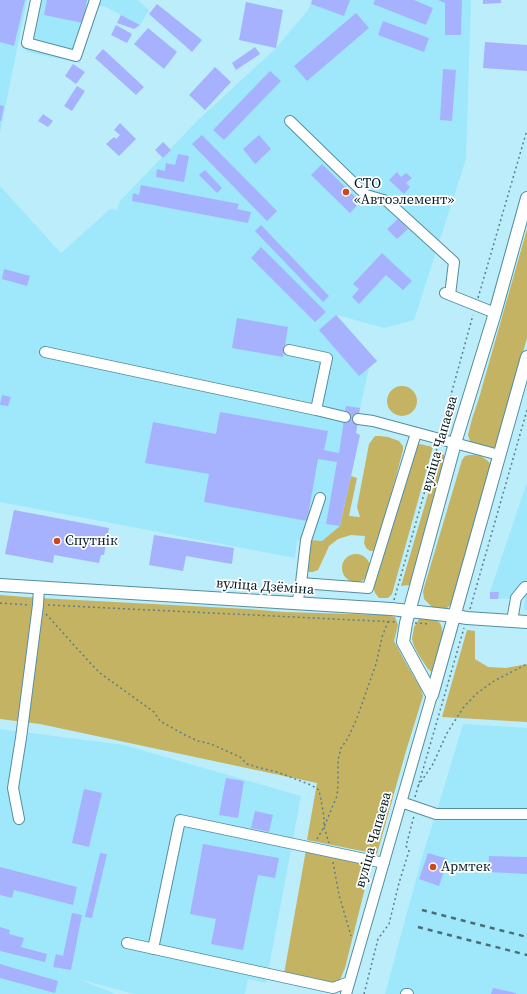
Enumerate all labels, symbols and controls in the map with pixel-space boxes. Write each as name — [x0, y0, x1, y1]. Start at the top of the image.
place label: СТО «Автоэлемент» — [354, 176, 454, 208]
marker: СТО «Автоэлемент» — [341, 187, 351, 197]
street label: вуліца Чапаева — [418, 394, 462, 494]
place label: Спутнік — [65, 533, 118, 549]
marker: Спутнік — [52, 536, 62, 546]
street label: вуліца Дзёміна — [215, 575, 315, 599]
street label: вуліца Чапаева — [352, 790, 396, 890]
place label: Армтек — [441, 859, 491, 875]
marker: Армтек — [428, 862, 438, 872]

